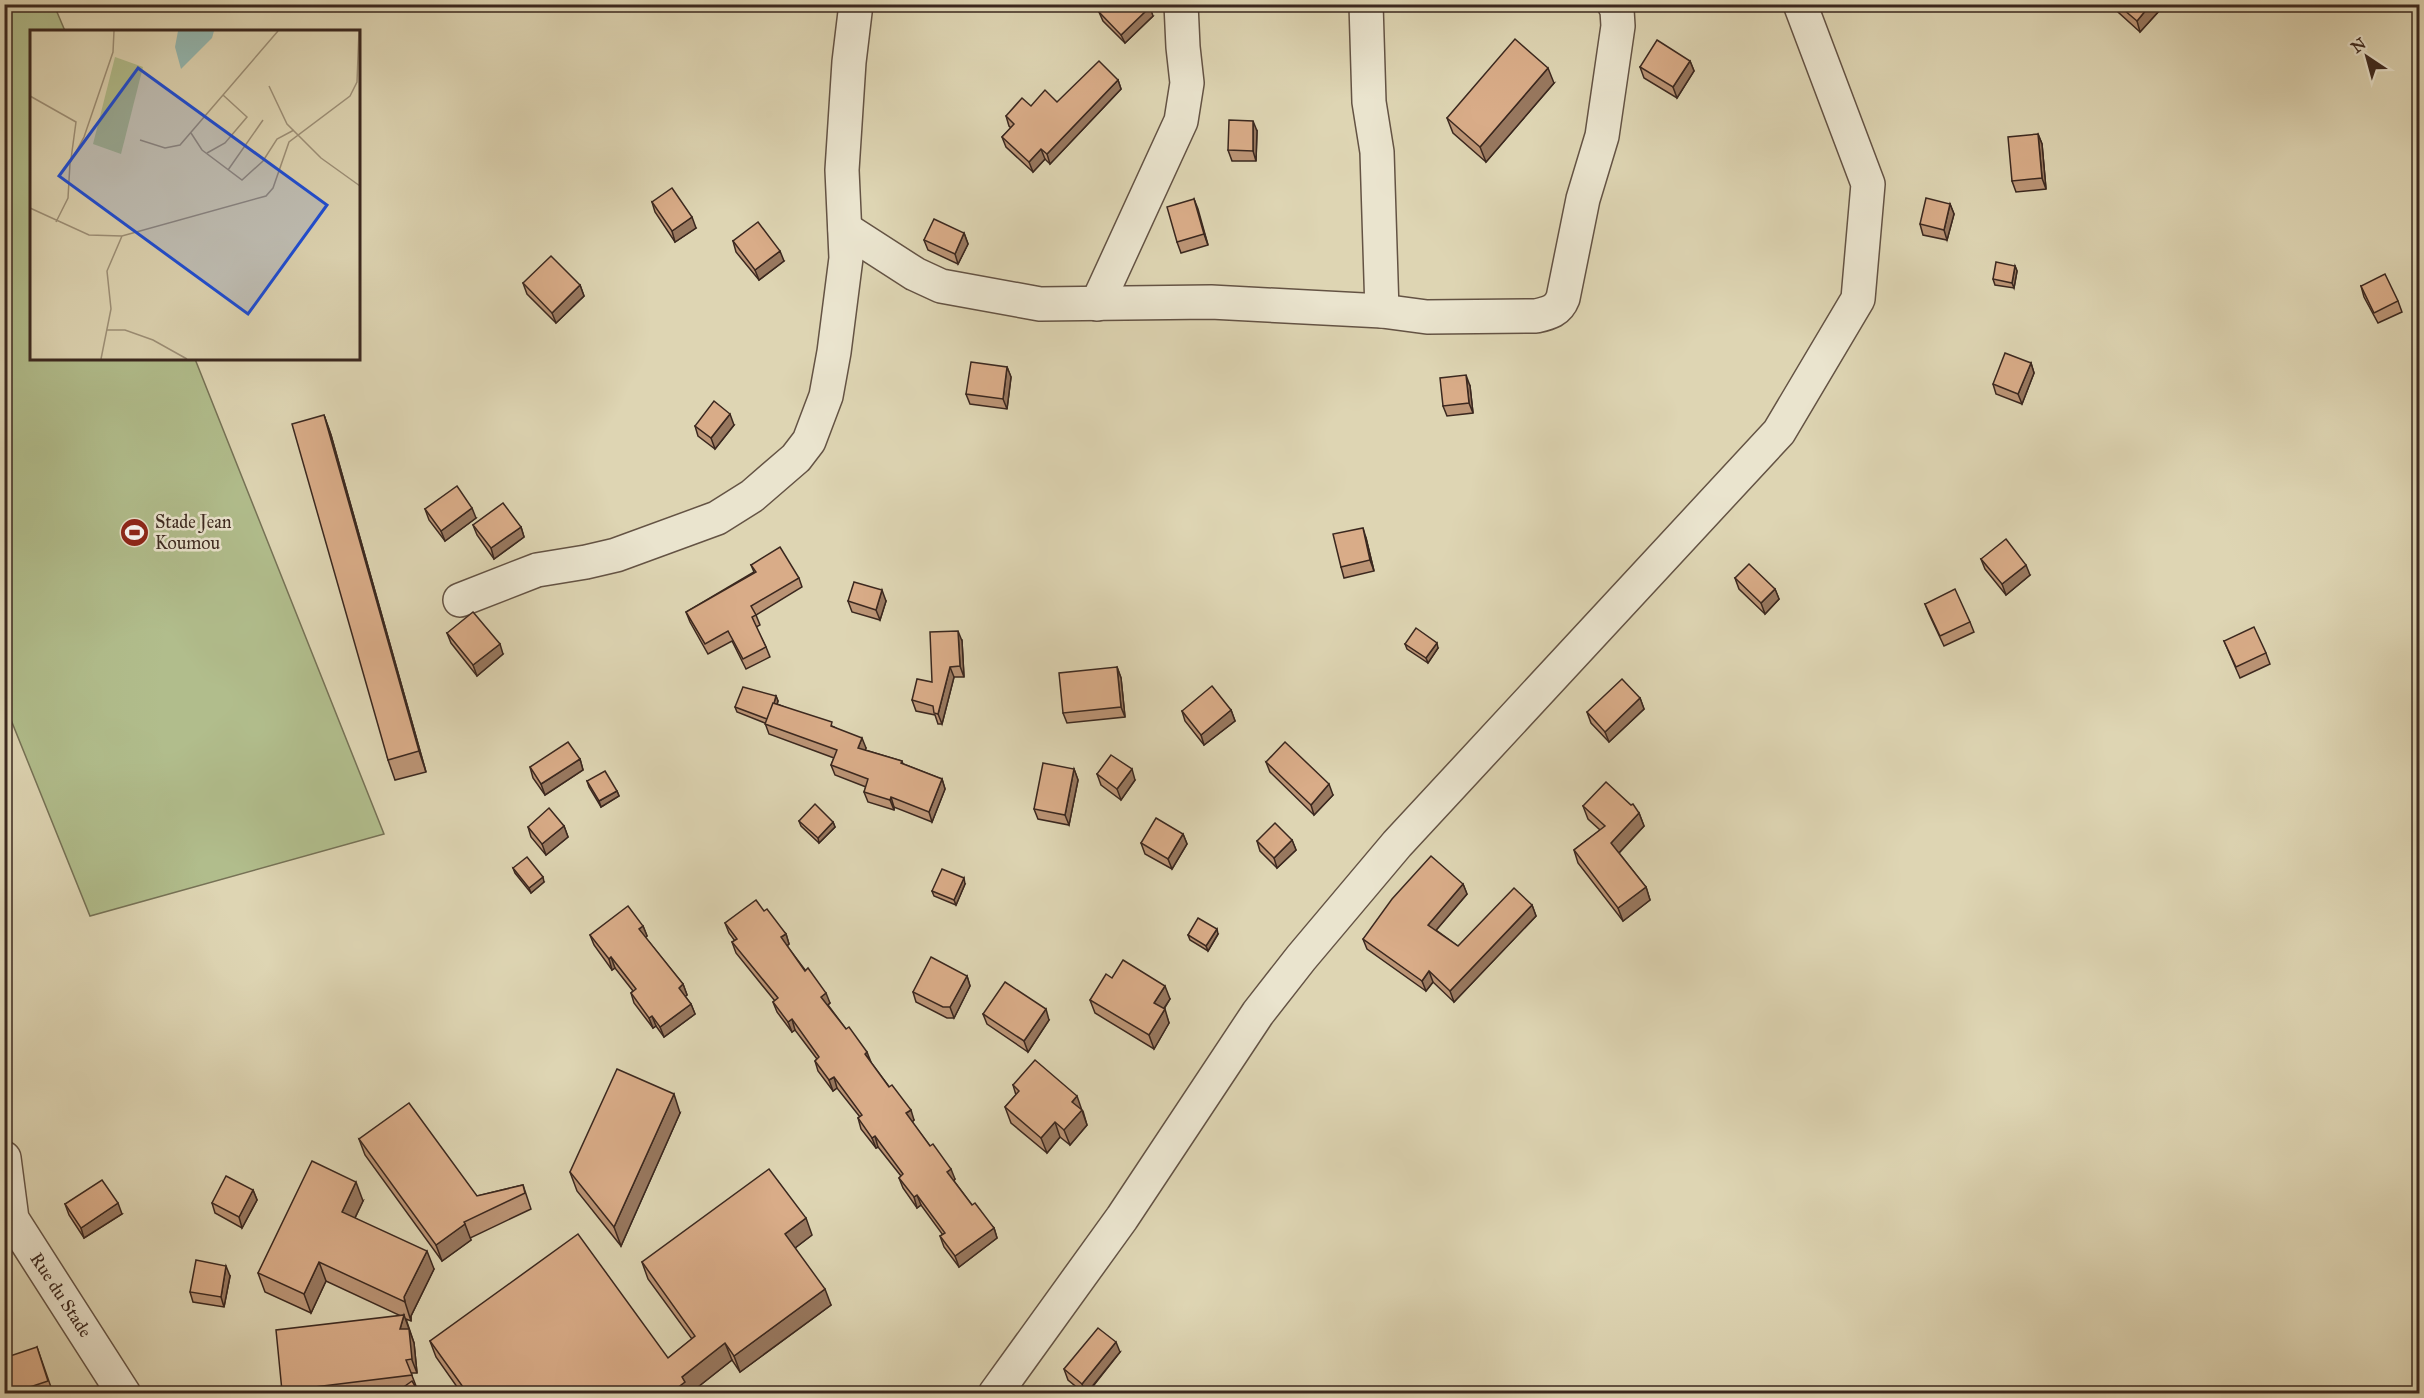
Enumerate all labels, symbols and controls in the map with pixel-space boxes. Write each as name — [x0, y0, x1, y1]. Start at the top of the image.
north arrow — [2337, 27, 2397, 87]
inset map — [30, 30, 360, 360]
text: N — [2347, 33, 2370, 57]
place label: Stade Jean Koumou — [155, 511, 232, 554]
sports icon: Stade Jean Koumou — [118, 516, 150, 548]
street label: Rue du Stade — [25, 1248, 97, 1342]

